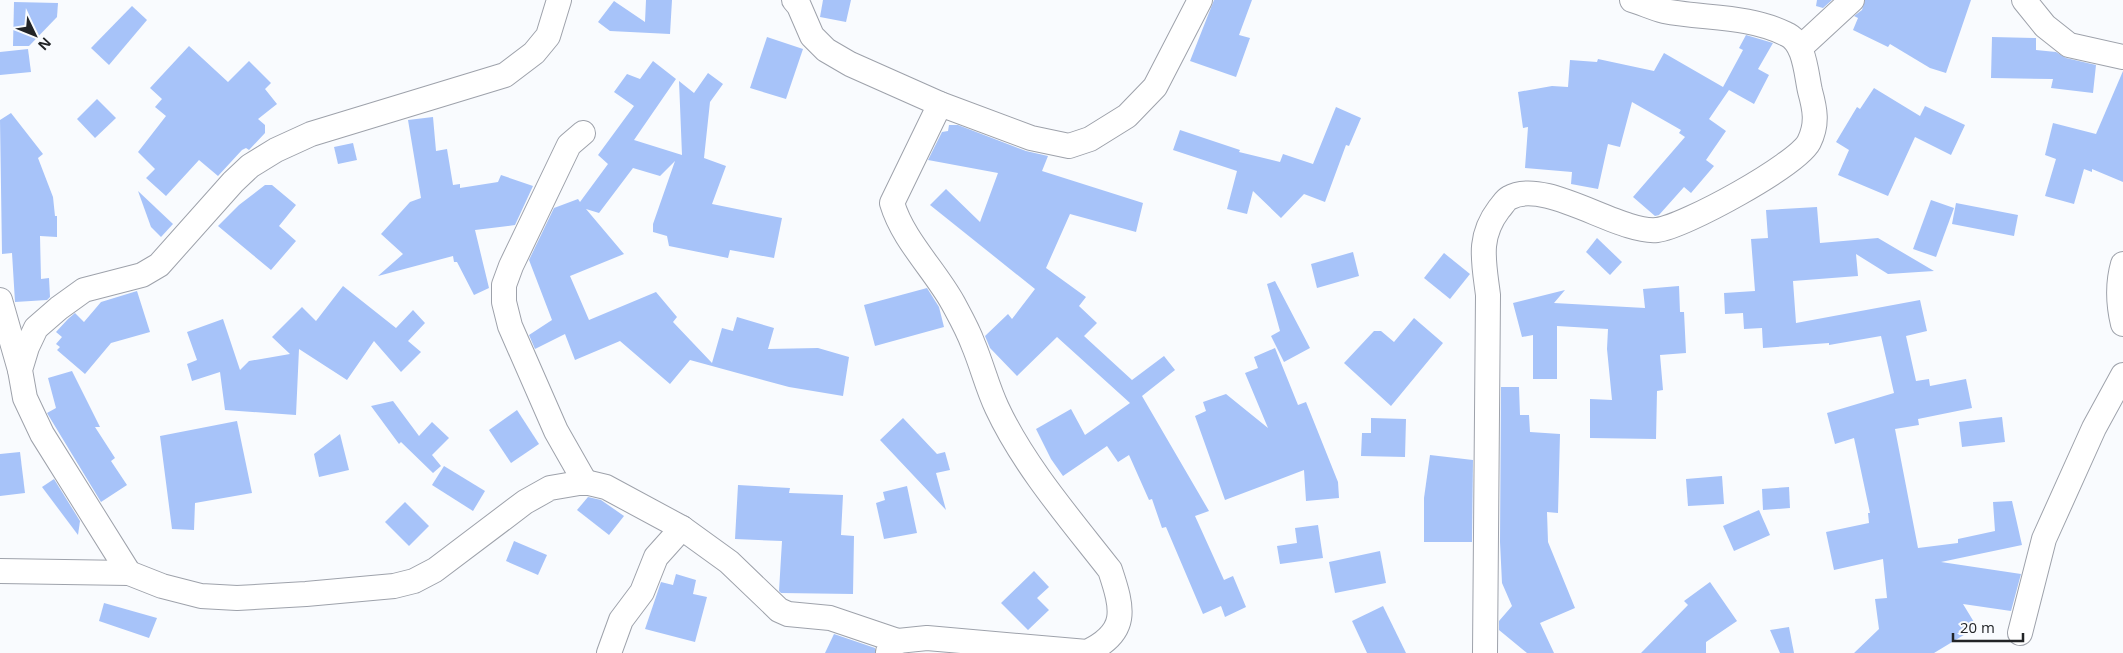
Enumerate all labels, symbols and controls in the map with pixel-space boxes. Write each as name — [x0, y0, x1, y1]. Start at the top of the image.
north arrow — [10, 10, 60, 60]
text: N — [34, 34, 56, 55]
scale bar — [1953, 610, 2023, 642]
text: 20 m — [1960, 617, 1995, 637]

